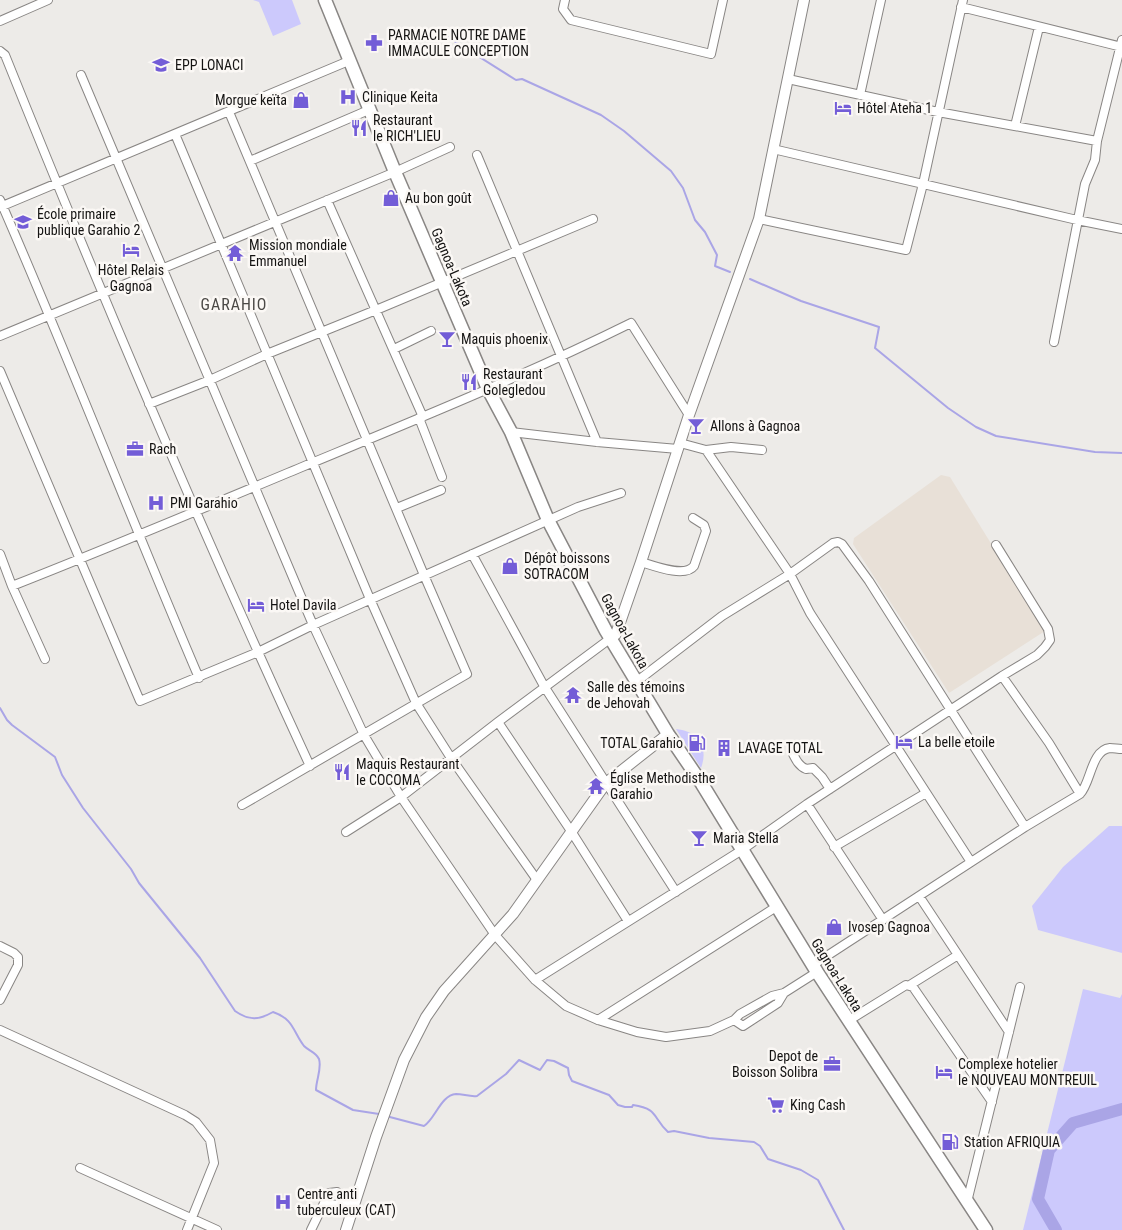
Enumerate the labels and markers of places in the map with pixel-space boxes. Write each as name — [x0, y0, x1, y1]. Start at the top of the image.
place label: PARMACIE NOTRE DAME IMMACULE CONCEPTION — [388, 27, 529, 59]
pharmacy icon: PARMACIE NOTRE DAME IMMACULE CONCEPTION — [364, 33, 384, 53]
school or university icon: EPP LONACI — [151, 55, 171, 75]
place label: EPP LONACI — [175, 57, 244, 73]
hospital icon: Clinique Keita — [338, 87, 358, 107]
place label: Clinique Keita — [362, 89, 438, 105]
shop icon: Morgue keïta — [291, 90, 311, 110]
place label: Morgue keïta — [215, 92, 287, 108]
hotel icon: Hôtel Ateha 1 — [833, 98, 853, 118]
place label: Hôtel Ateha 1 — [857, 100, 932, 116]
place label: Restaurant le RICH'LIEU — [373, 112, 441, 144]
restaurant icon: Restaurant le RICH'LIEU — [349, 118, 369, 138]
shop icon: Au bon goût — [381, 188, 401, 208]
place label: Au bon goût — [405, 190, 472, 206]
place label: École primaire publique Garahio 2 — [37, 205, 140, 238]
school or university icon: École primaire publique Garahio 2 — [13, 212, 33, 232]
place label: Mission mondiale Emmanuel — [249, 237, 347, 269]
hotel icon: Hôtel Relais Gagnoa — [121, 240, 141, 260]
temple icon: Mission mondiale Emmanuel — [225, 243, 245, 263]
place label: Hôtel Relais Gagnoa — [98, 262, 164, 294]
bar icon: Maquis phoenix — [437, 329, 457, 349]
place label: Maquis phoenix — [461, 331, 548, 347]
place label: Restaurant Golegledou — [483, 366, 546, 398]
restaurant icon: Restaurant Golegledou — [459, 372, 479, 392]
bar icon: Allons à Gagnoa — [686, 416, 706, 436]
place label: Allons à Gagnoa — [710, 418, 800, 434]
office icon: Rach — [125, 439, 145, 459]
place label: Rach — [149, 441, 176, 457]
hospital icon: PMI Garahio — [146, 493, 166, 513]
place label: PMI Garahio — [170, 495, 238, 511]
place label: Dépôt boissons SOTRACOM — [524, 550, 610, 582]
shop icon: Dépôt boissons SOTRACOM — [500, 556, 520, 576]
hotel icon: Hotel Davila — [246, 595, 266, 615]
place label: Hotel Davila — [270, 597, 337, 613]
place label: Salle des témoins de Jehovah — [587, 679, 685, 711]
temple icon: Salle des témoins de Jehovah — [563, 685, 583, 705]
hotel icon: La belle etoile — [894, 732, 914, 752]
fuel station icon: TOTAL Garahio — [687, 733, 707, 753]
place label: La belle etoile — [918, 734, 995, 750]
place label: TOTAL Garahio — [600, 735, 683, 751]
building icon: LAVAGE TOTAL — [714, 738, 734, 758]
place label: LAVAGE TOTAL — [738, 740, 823, 756]
place label: Maquis Restaurant le COCOMA — [356, 756, 459, 788]
restaurant icon: Maquis Restaurant le COCOMA — [332, 762, 352, 782]
place label: Église Methodisthe Garahio — [610, 769, 716, 802]
temple icon: Église Methodisthe Garahio — [586, 776, 606, 796]
bar icon: Maria Stella — [689, 828, 709, 848]
place label: Maria Stella — [713, 830, 779, 846]
shop icon: Ivosep Gagnoa — [824, 917, 844, 937]
place label: Ivosep Gagnoa — [848, 919, 930, 935]
place label: Depot de Boisson Solibra — [732, 1048, 818, 1080]
office icon: Depot de Boisson Solibra — [822, 1054, 842, 1074]
place label: Complexe hotelier le NOUVEAU MONTREUIL — [958, 1056, 1097, 1088]
hotel icon: Complexe hotelier le NOUVEAU MONTREUIL — [934, 1062, 954, 1082]
supermarket icon: King Cash — [766, 1095, 786, 1115]
place label: King Cash — [790, 1097, 846, 1113]
fuel station icon: Station AFRIQUIA — [940, 1132, 960, 1152]
place label: Station AFRIQUIA — [964, 1134, 1060, 1150]
place label: Centre anti tuberculeux (CAT) — [297, 1186, 396, 1219]
hospital icon: Centre anti tuberculeux (CAT) — [273, 1192, 293, 1212]

